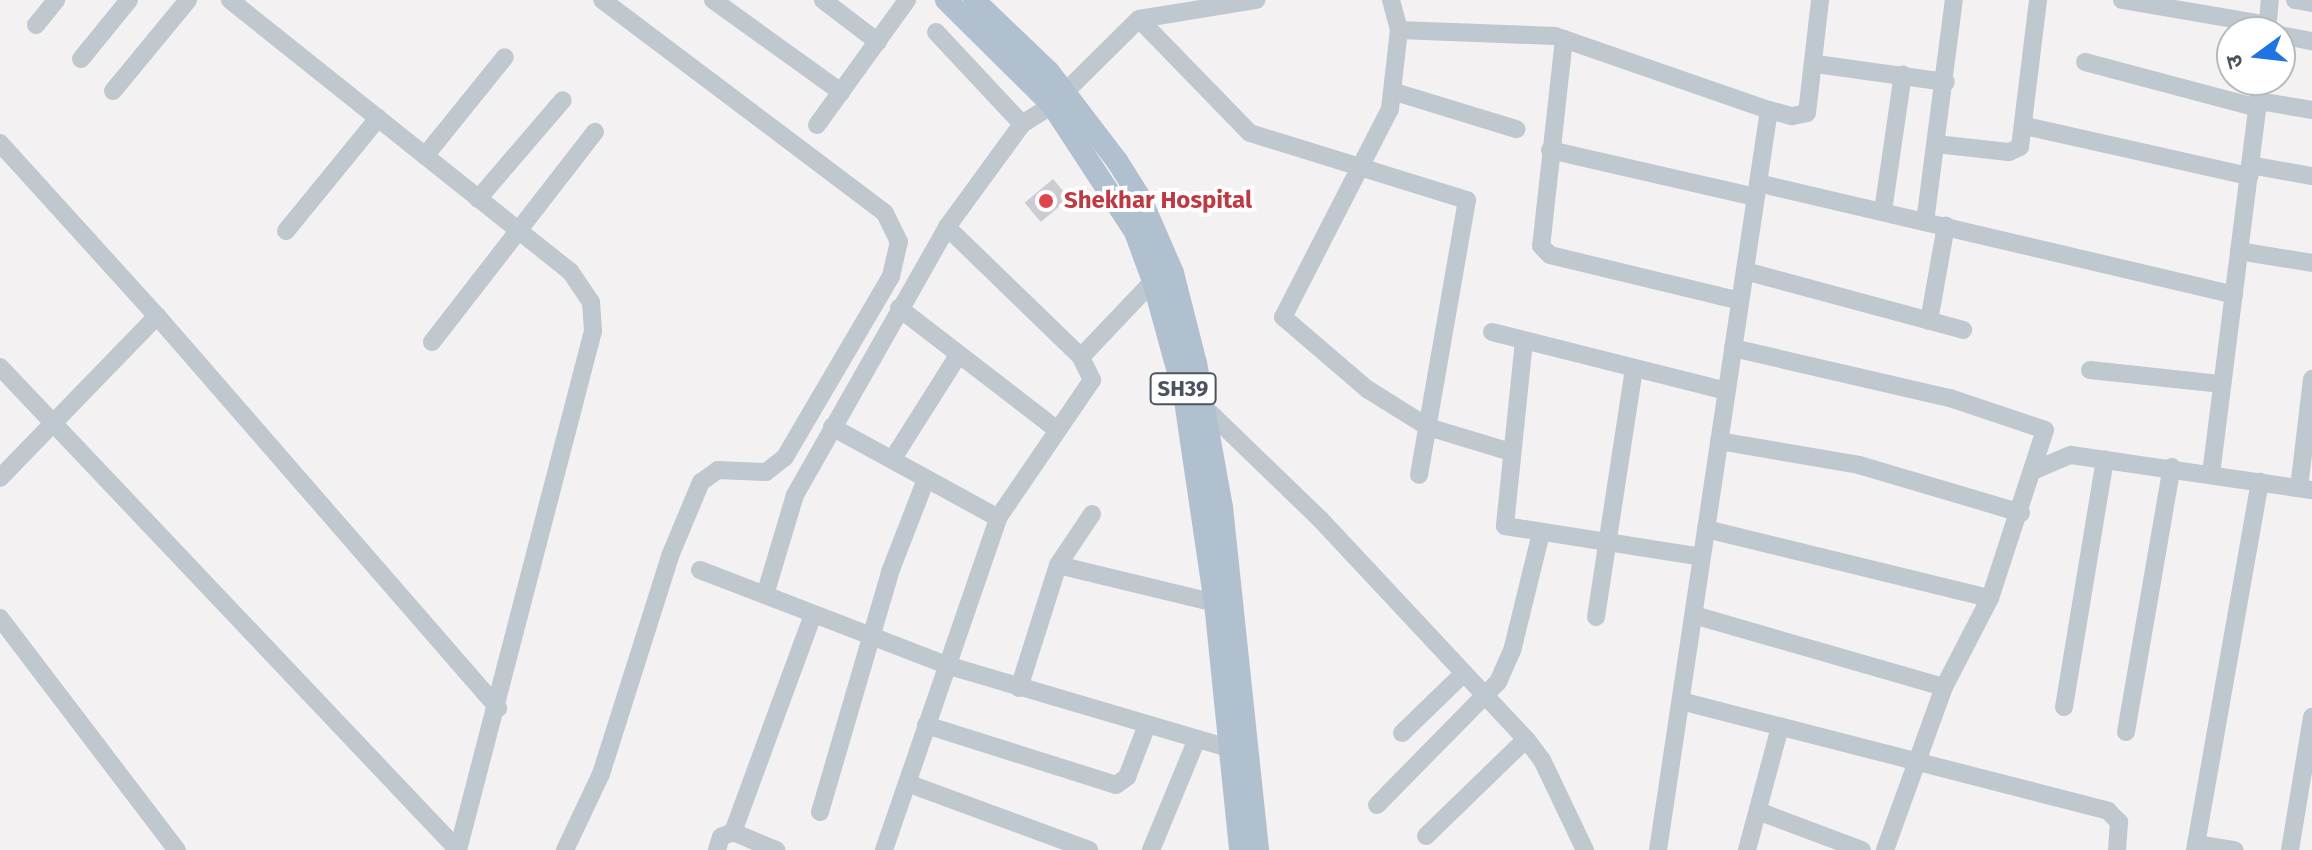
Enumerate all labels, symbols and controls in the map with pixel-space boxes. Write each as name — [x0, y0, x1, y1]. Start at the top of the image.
north arrow — [2216, 16, 2296, 96]
text: उ — [2220, 52, 2249, 72]
place label: Shekhar Hospital — [1064, 187, 1252, 215]
marker: Shekhar Hospital — [1035, 190, 1057, 212]
road number: SH39 — [1149, 371, 1217, 407]

